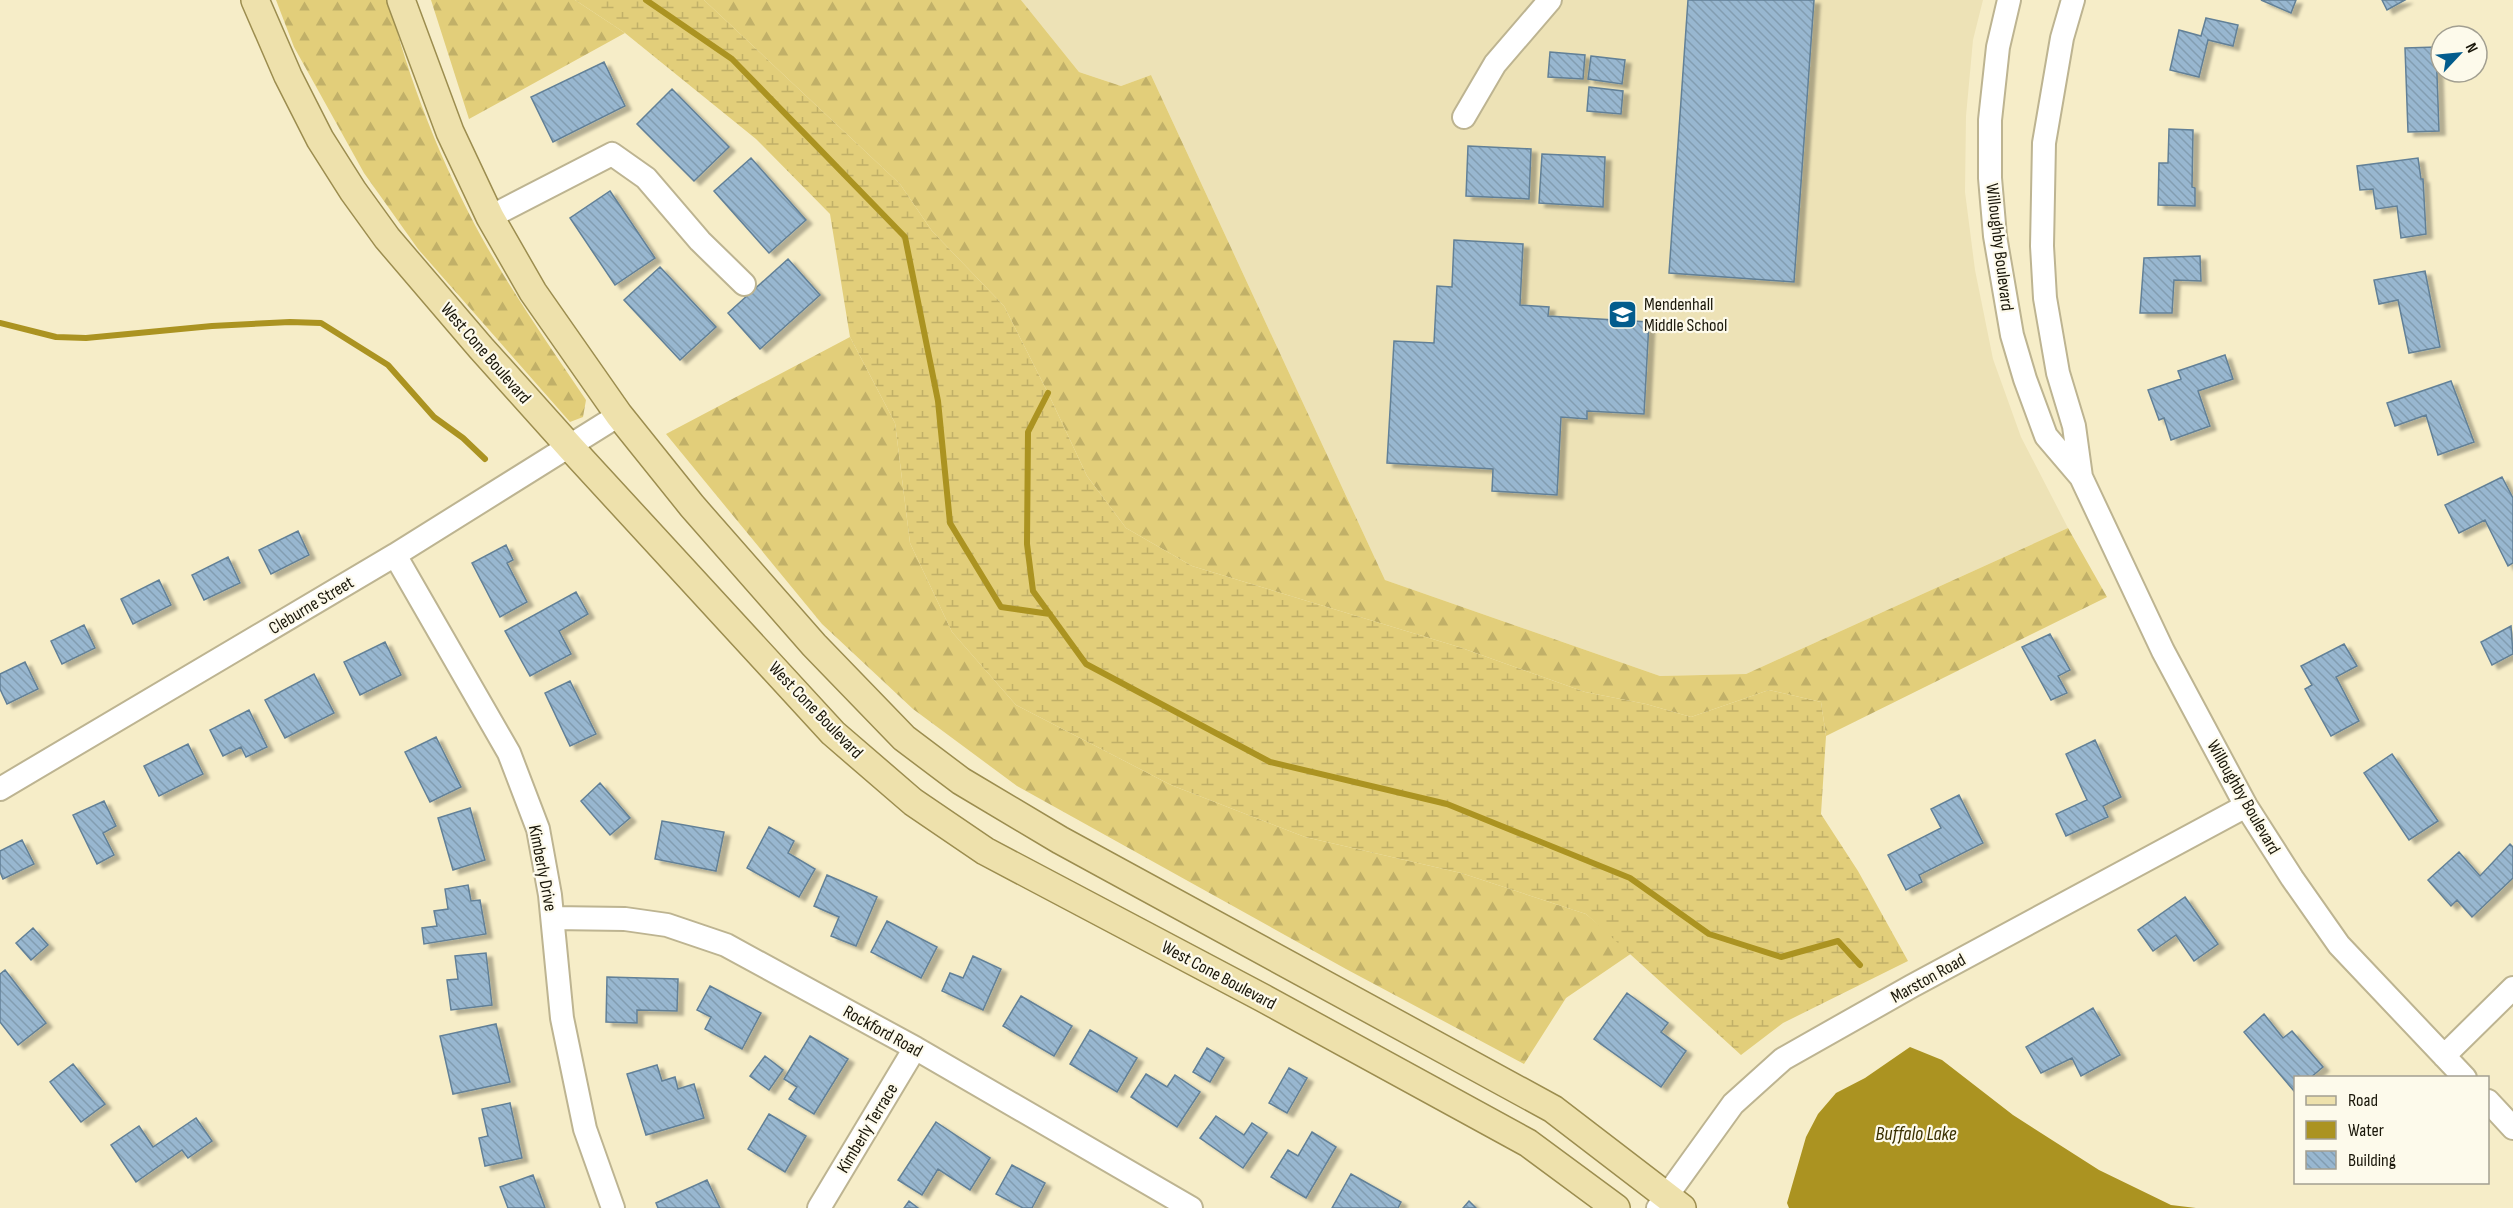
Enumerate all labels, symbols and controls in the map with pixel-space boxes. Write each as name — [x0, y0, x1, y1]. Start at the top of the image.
north arrow — [2429, 24, 2489, 84]
text: N — [2461, 40, 2482, 56]
street label: Willoughby Boulevard — [1981, 182, 2018, 312]
place label: Mendenhall Middle School — [1644, 294, 1727, 336]
school or university icon: Mendenhall Middle School — [1607, 298, 1639, 330]
street label: West Cone Boulevard — [436, 299, 535, 408]
street label: Cleburne Street — [265, 572, 358, 639]
street label: West Cone Boulevard — [764, 657, 867, 763]
street label: Willoughby Boulevard — [2202, 736, 2285, 858]
street label: Kimberly Drive — [524, 823, 561, 913]
street label: West Cone Boulevard — [1158, 936, 1280, 1014]
street label: Marston Road — [1887, 949, 1969, 1008]
street label: Rockford Road — [840, 1001, 926, 1062]
legend — [2294, 1076, 2489, 1184]
street label: Kimberly Terrace — [832, 1080, 902, 1177]
text: Road — [2348, 1090, 2378, 1111]
text: Water — [2348, 1120, 2384, 1141]
water label: Buffalo Lake — [1876, 1122, 1957, 1146]
text: Building — [2348, 1150, 2396, 1171]

